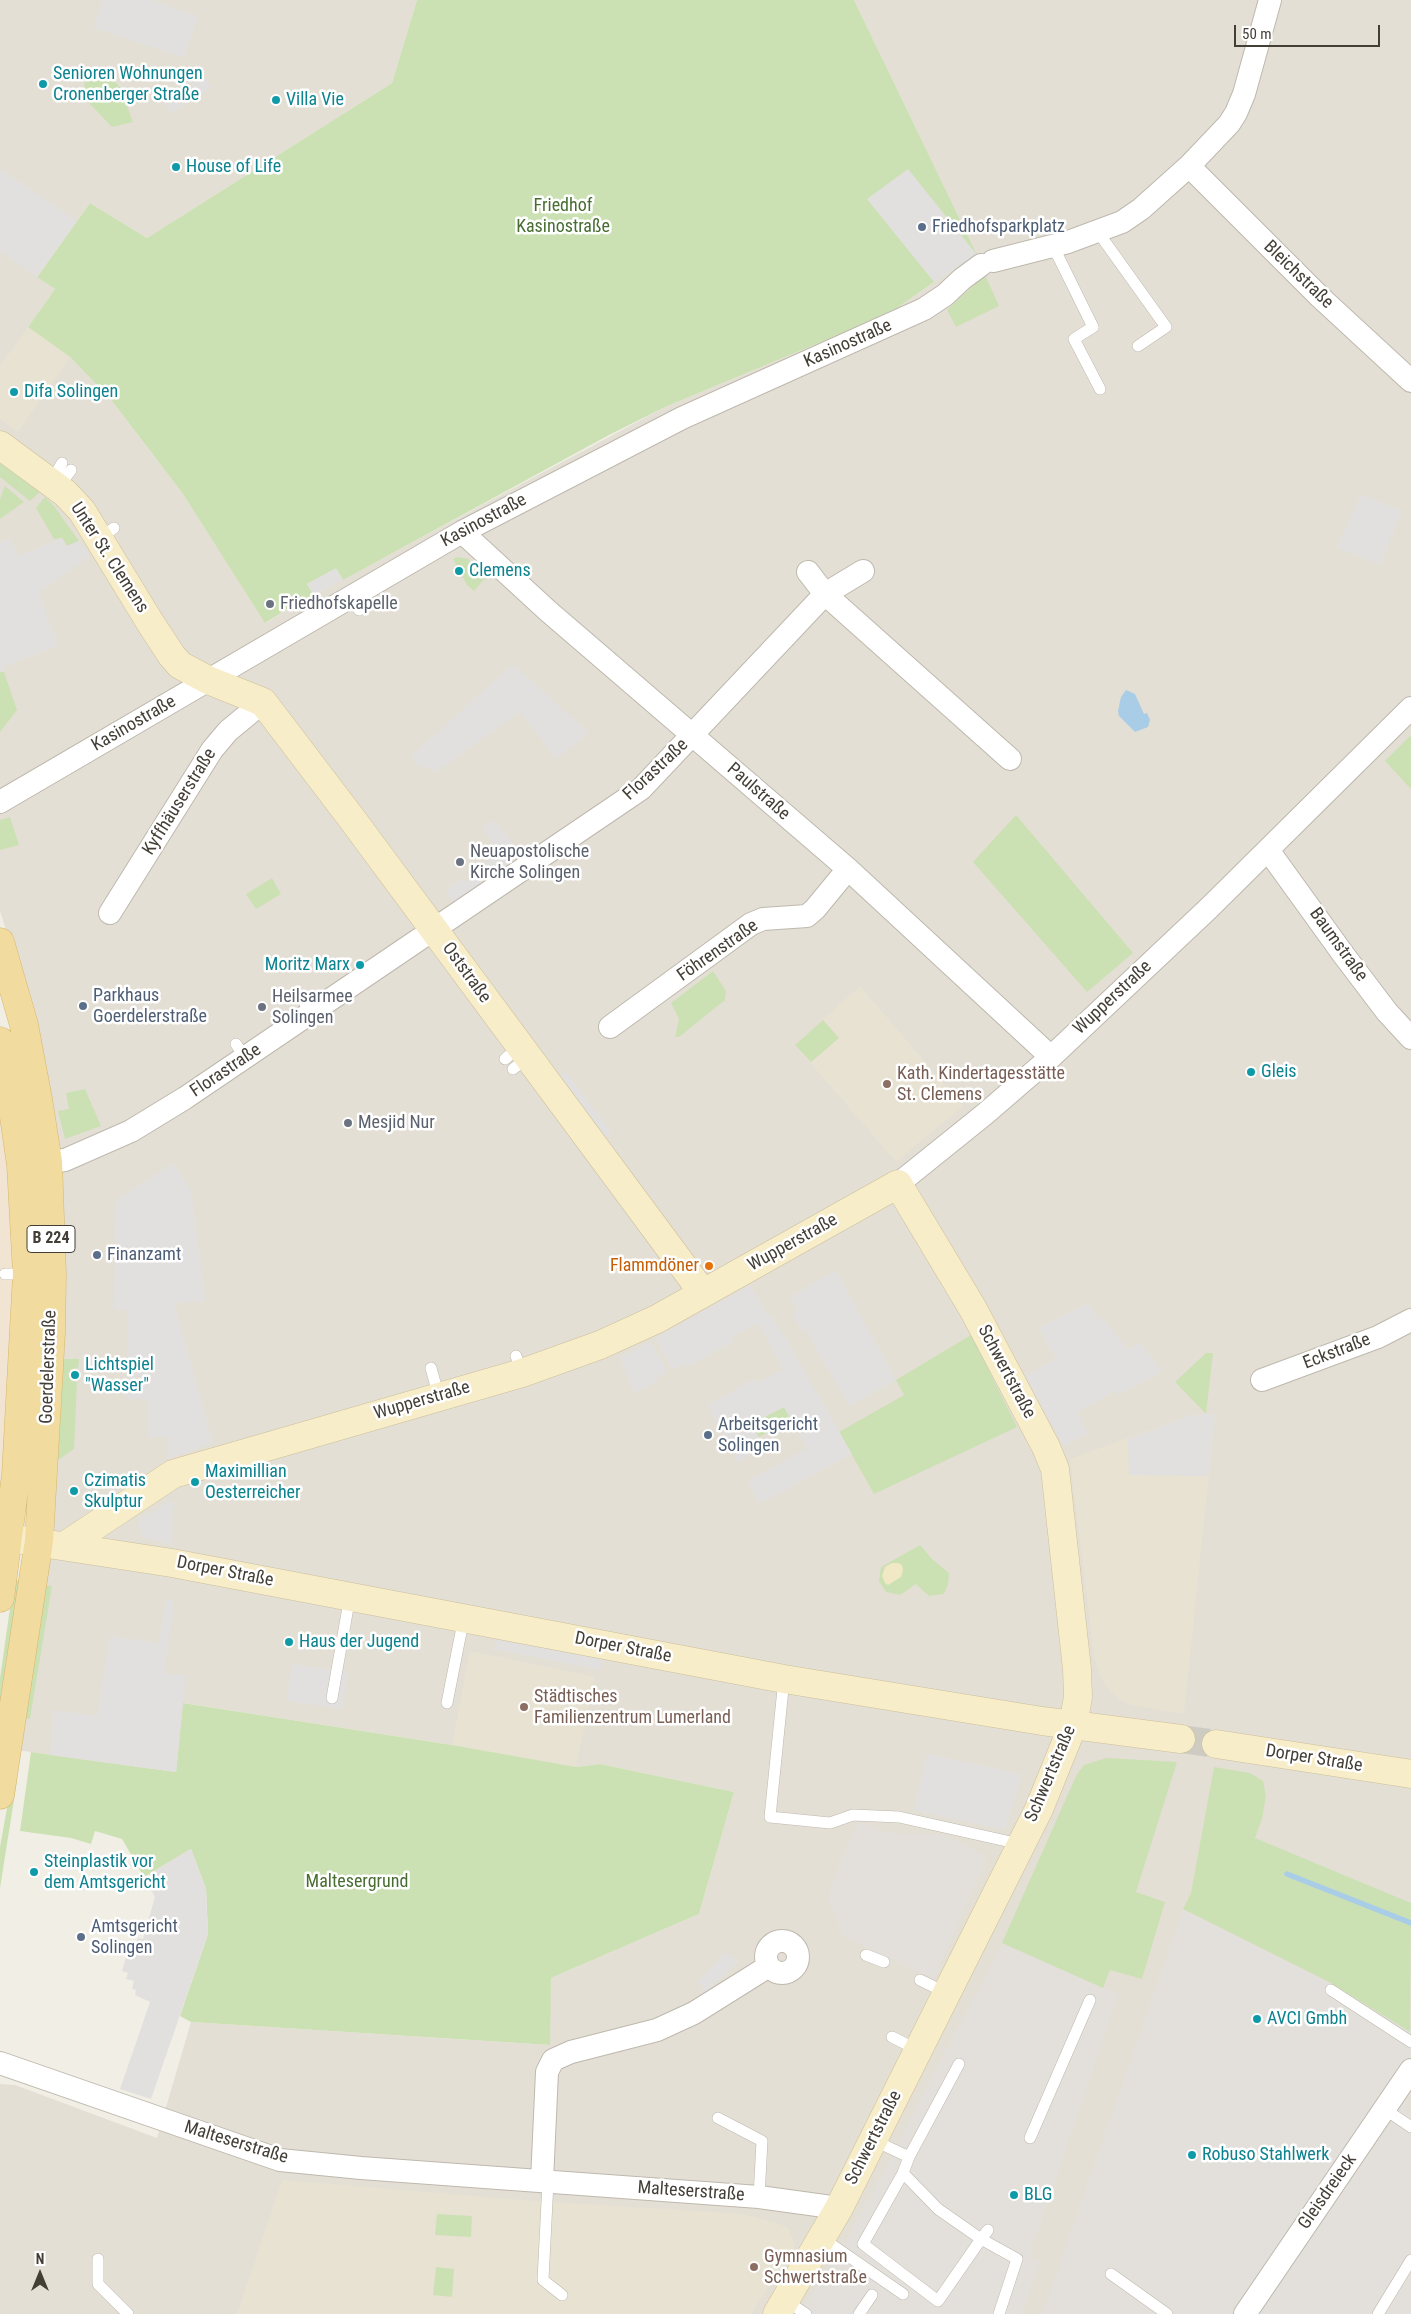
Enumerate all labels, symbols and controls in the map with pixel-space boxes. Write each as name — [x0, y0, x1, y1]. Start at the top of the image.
scale bar — [1236, 15, 1382, 47]
text: 50 m — [1242, 25, 1272, 43]
place label: Senioren Wohnungen Cronenberger Straße — [53, 63, 203, 106]
marker: Senioren Wohnungen Cronenberger Straße — [37, 78, 49, 90]
place label: Villa Vie — [286, 89, 344, 111]
marker: Villa Vie — [270, 94, 282, 106]
place label: House of Life — [186, 156, 281, 178]
marker: House of Life — [170, 161, 182, 173]
park label: Friedhof Kasinostraße — [516, 195, 610, 238]
place label: Friedhofsparkplatz — [932, 216, 1065, 238]
marker: Friedhofsparkplatz — [916, 221, 928, 233]
street label: Bleichstraße — [1259, 236, 1337, 314]
street label: Kasinostraße — [801, 315, 895, 373]
place label: Difa Solingen — [24, 381, 118, 403]
marker: Difa Solingen — [8, 386, 20, 398]
street label: Kasinostraße — [438, 489, 530, 553]
street label: Unter St. Clemens — [65, 499, 153, 617]
place label: Clemens — [469, 560, 531, 582]
marker: Clemens — [453, 565, 465, 577]
place label: Friedhofskapelle — [280, 593, 398, 615]
marker: Friedhofskapelle — [264, 598, 276, 610]
street label: Kasinostraße — [88, 691, 180, 757]
street label: Florastraße — [619, 735, 693, 805]
street label: Kyffhäuserstraße — [139, 745, 221, 859]
street label: Paulstraße — [722, 759, 794, 825]
place label: Neuapostolische Kirche Solingen — [470, 841, 589, 884]
marker: Neuapostolische Kirche Solingen — [454, 856, 466, 868]
street label: Baumstraße — [1304, 904, 1372, 986]
street label: Föhrenstraße — [673, 915, 763, 987]
street label: Oststraße — [437, 939, 495, 1007]
place label: Moritz Marx — [265, 954, 350, 976]
street label: Wupperstraße — [1069, 956, 1157, 1040]
marker: Moritz Marx — [354, 959, 366, 971]
place label: Parkhaus Goerdelerstraße — [93, 985, 207, 1028]
place label: Heilsarmee Solingen — [272, 986, 353, 1028]
marker: Parkhaus Goerdelerstraße — [77, 1000, 89, 1012]
marker: Heilsarmee Solingen — [256, 1001, 268, 1013]
street label: Florastraße — [187, 1039, 265, 1103]
place label: Gleis — [1261, 1061, 1297, 1083]
place label: Kath. Kindertagesstätte St. Clemens — [897, 1063, 1065, 1106]
marker: Gleis — [1245, 1066, 1257, 1078]
marker: Kath. Kindertagesstätte St. Clemens — [881, 1078, 893, 1090]
place label: Mesjid Nur — [358, 1112, 435, 1134]
marker: Mesjid Nur — [342, 1117, 354, 1129]
street label: Wupperstraße — [744, 1210, 842, 1276]
road number: B 224 — [27, 1226, 75, 1252]
place label: Finanzamt — [107, 1244, 181, 1266]
marker: Finanzamt — [91, 1249, 103, 1261]
place label: Flammdöner — [610, 1255, 699, 1277]
marker: Flammdöner — [703, 1260, 715, 1272]
street label: Goerdelerstraße — [36, 1310, 62, 1424]
street label: Schwertstraße — [972, 1322, 1040, 1422]
street label: Eckstraße — [1300, 1329, 1374, 1375]
place label: Lichtspiel "Wasser" — [85, 1354, 154, 1396]
marker: Lichtspiel "Wasser" — [69, 1369, 81, 1381]
street label: Wupperstraße — [371, 1377, 473, 1425]
place label: Arbeitsgericht Solingen — [718, 1414, 818, 1456]
marker: Arbeitsgericht Solingen — [702, 1429, 714, 1441]
place label: Maximillian Oesterreicher — [205, 1461, 301, 1504]
place label: Czimatis Skulptur — [84, 1470, 146, 1512]
marker: Maximillian Oesterreicher — [189, 1476, 201, 1488]
marker: Czimatis Skulptur — [68, 1485, 80, 1497]
street label: Dorper Straße — [175, 1552, 275, 1592]
street label: Dorper Straße — [573, 1628, 673, 1668]
place label: Haus der Jugend — [299, 1631, 419, 1653]
marker: Haus der Jugend — [283, 1636, 295, 1648]
place label: Städtisches Familienzentrum Lumerland — [534, 1686, 731, 1728]
marker: Städtisches Familienzentrum Lumerland — [518, 1701, 530, 1713]
street label: Schwertstraße — [1021, 1722, 1081, 1826]
street label: Dorper Straße — [1264, 1741, 1364, 1777]
place label: Steinplastik vor dem Amtsgericht — [44, 1851, 166, 1894]
marker: Steinplastik vor dem Amtsgericht — [28, 1866, 40, 1878]
park label: Maltesergrund — [306, 1871, 408, 1893]
place label: Amtsgericht Solingen — [91, 1916, 178, 1958]
marker: Amtsgericht Solingen — [75, 1931, 87, 1943]
place label: AVCI Gmbh — [1267, 2008, 1347, 2030]
marker: AVCI Gmbh — [1251, 2013, 1263, 2025]
street label: Schwertstraße — [841, 2087, 907, 2189]
street label: Malteserstraße — [182, 2117, 290, 2169]
place label: Robuso Stahlwerk — [1202, 2144, 1329, 2166]
marker: Robuso Stahlwerk — [1186, 2149, 1198, 2161]
street label: Gleisdreieck — [1294, 2150, 1362, 2234]
street label: Malteserstraße — [637, 2177, 745, 2207]
place label: BLG — [1024, 2184, 1052, 2206]
marker: BLG — [1008, 2189, 1020, 2201]
place label: Gymnasium Schwertstraße — [764, 2246, 867, 2288]
north arrow — [15, 2249, 65, 2299]
text: N — [36, 2251, 44, 2267]
marker: Gymnasium Schwertstraße — [748, 2261, 760, 2273]

